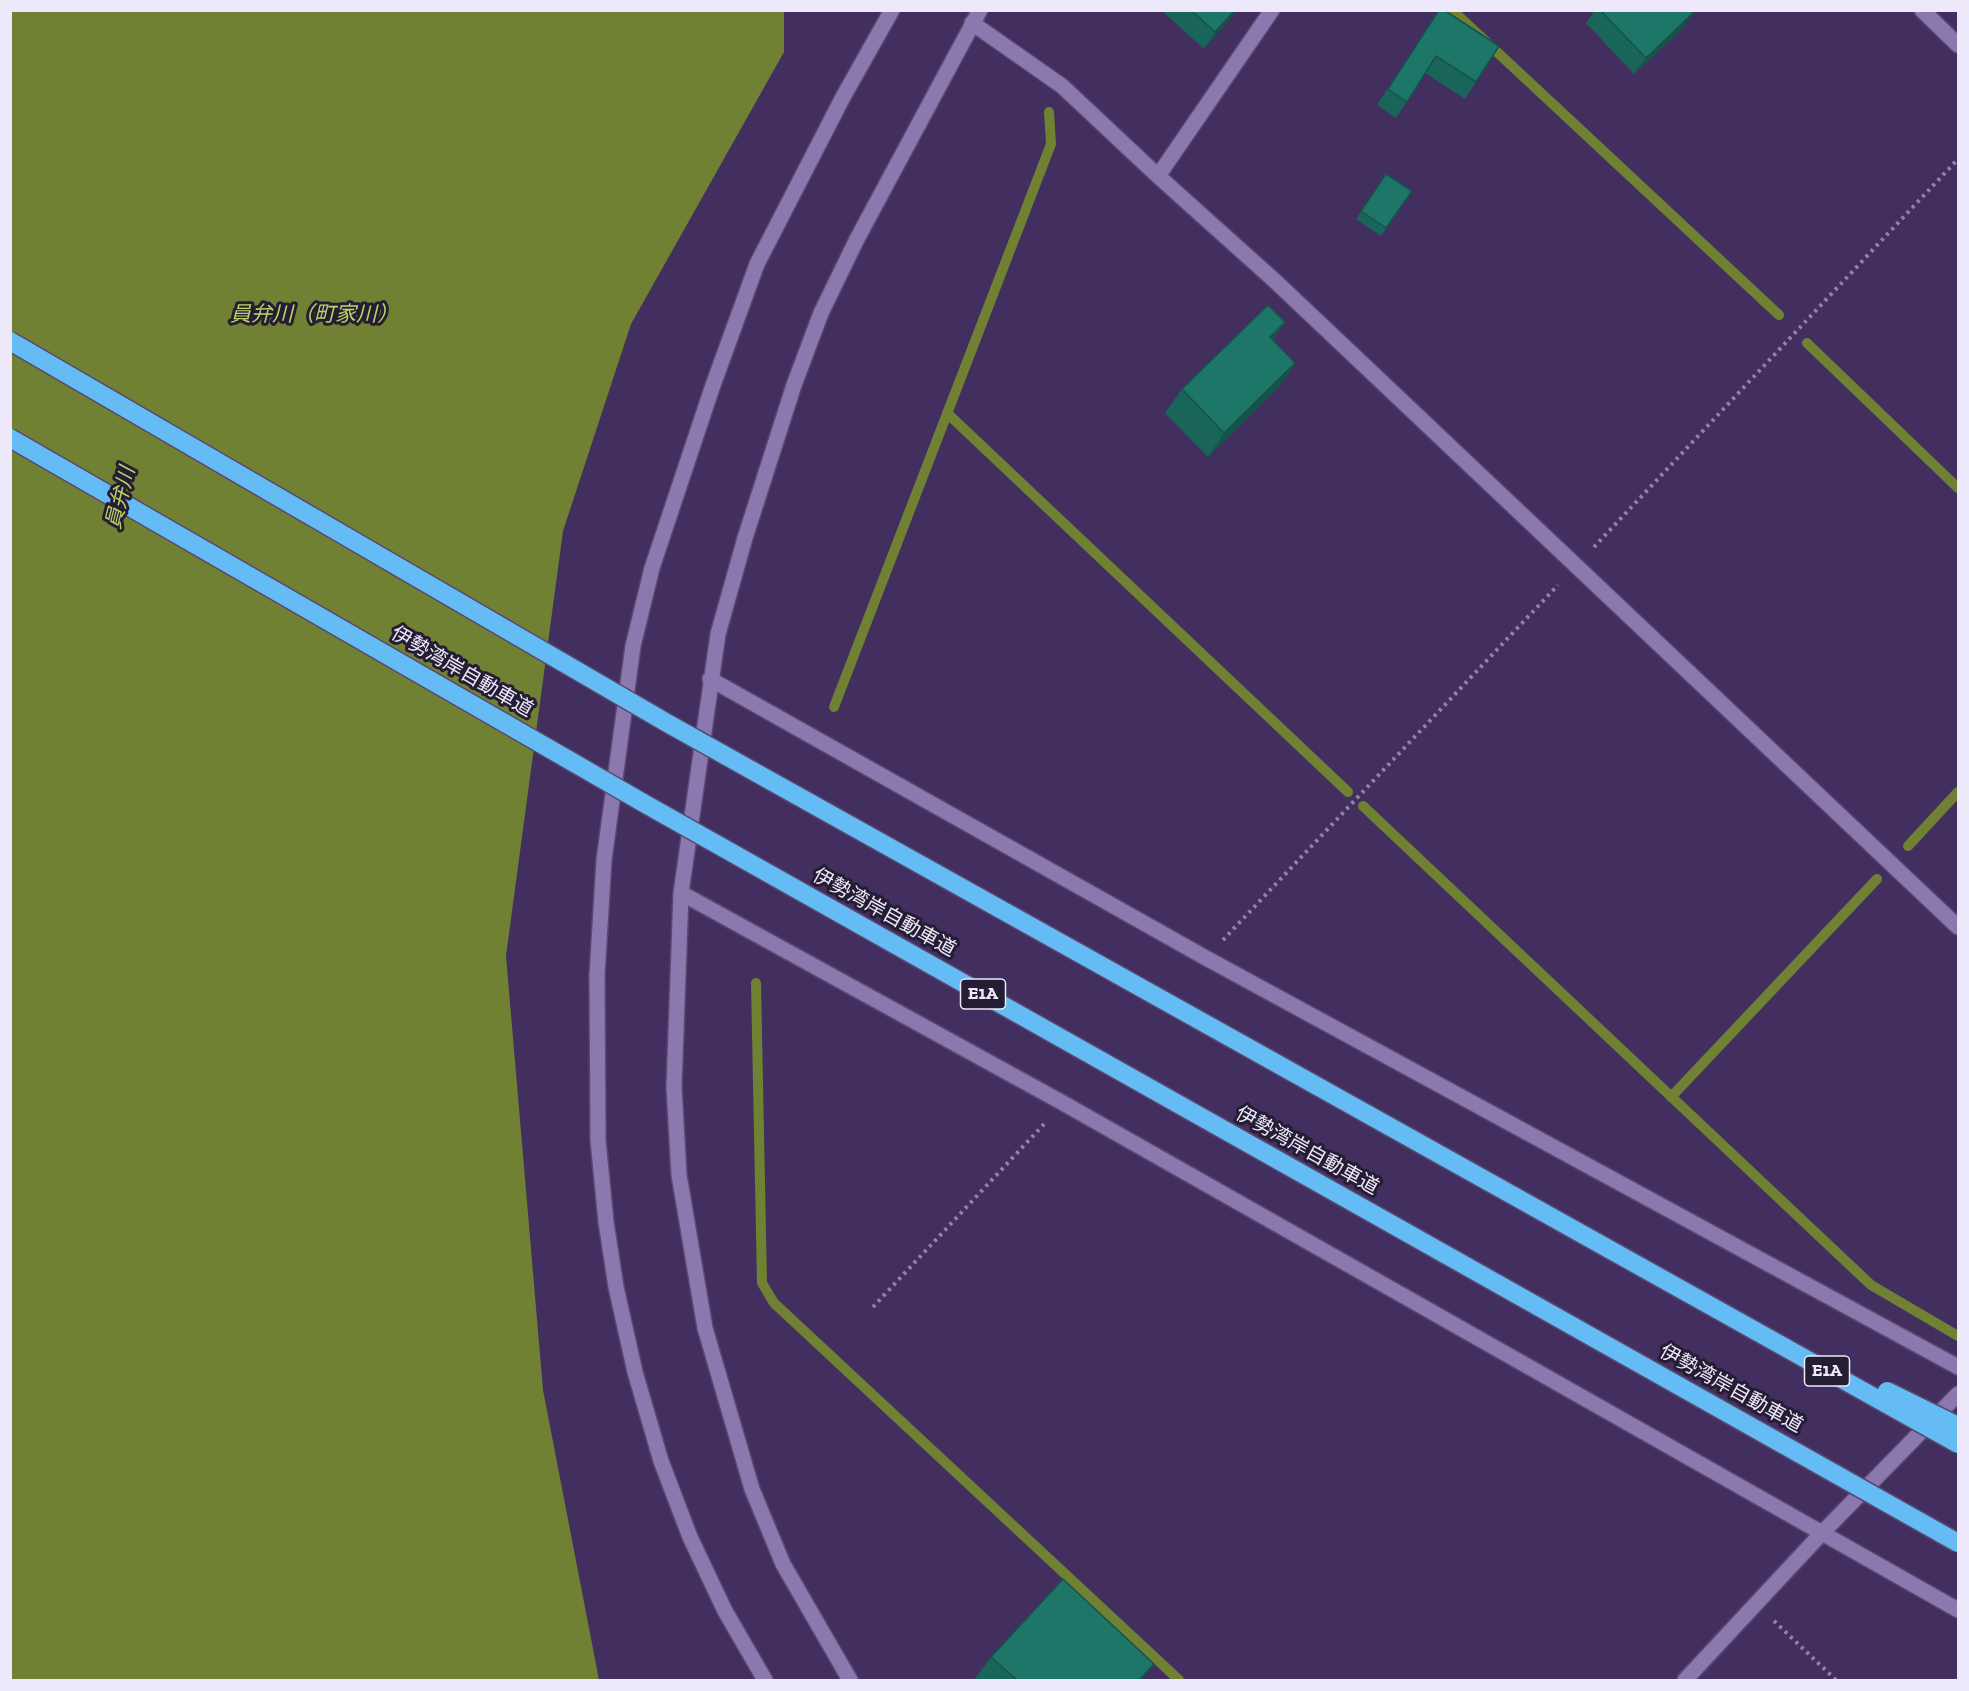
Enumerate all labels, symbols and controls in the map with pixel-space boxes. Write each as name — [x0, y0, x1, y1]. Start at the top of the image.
water label: 員弁川（町家川） — [230, 302, 398, 328]
water label: 員弁川 — [101, 464, 141, 532]
street label: 伊勢湾岸自動車道 — [387, 622, 537, 722]
street label: 伊勢湾岸自動車道 — [808, 864, 960, 962]
road number: E1A — [960, 979, 1006, 1009]
street label: 伊勢湾岸自動車道 — [1231, 1102, 1383, 1200]
street label: 伊勢湾岸自動車道 — [1655, 1340, 1807, 1438]
road number: E1A — [1804, 1356, 1850, 1386]

